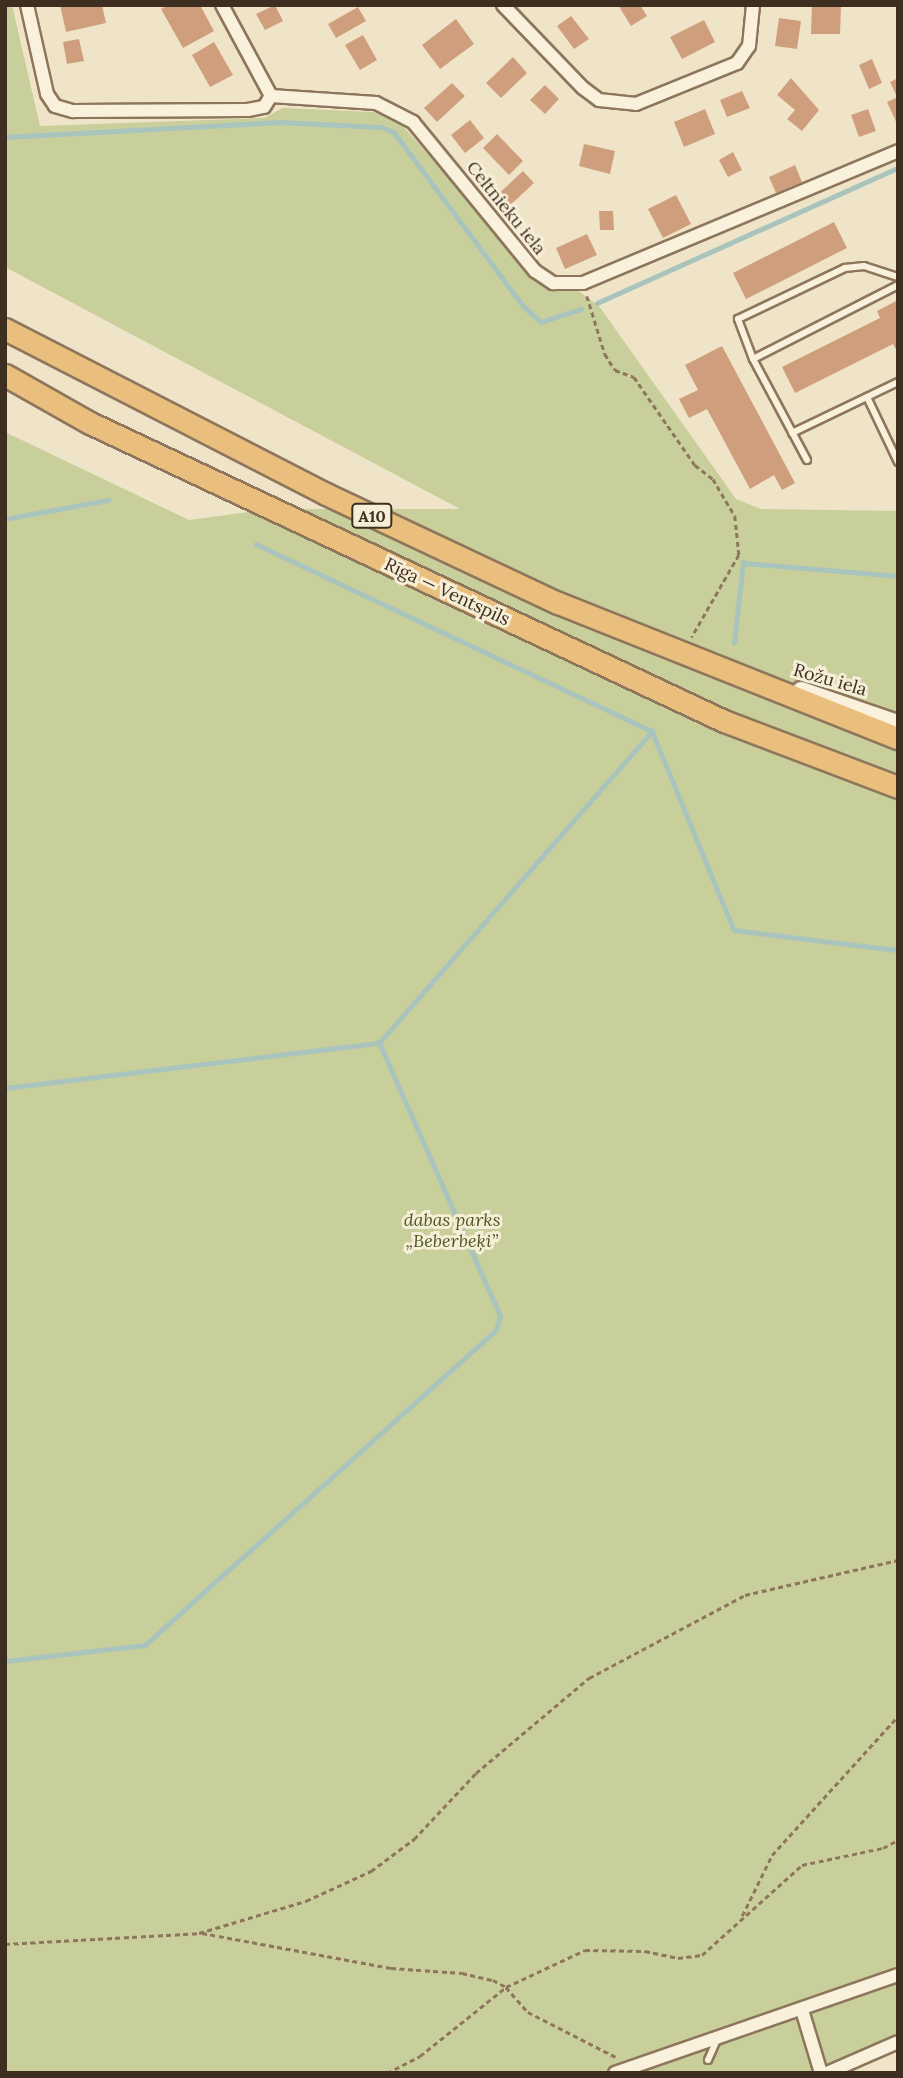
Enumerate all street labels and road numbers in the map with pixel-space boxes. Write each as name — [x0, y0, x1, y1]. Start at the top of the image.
street label: Celtnieku iela — [462, 157, 550, 259]
road number: A10 — [351, 503, 393, 528]
street label: Rīga — Ventspils — [381, 553, 513, 631]
street label: Rožu iela — [791, 659, 869, 701]

